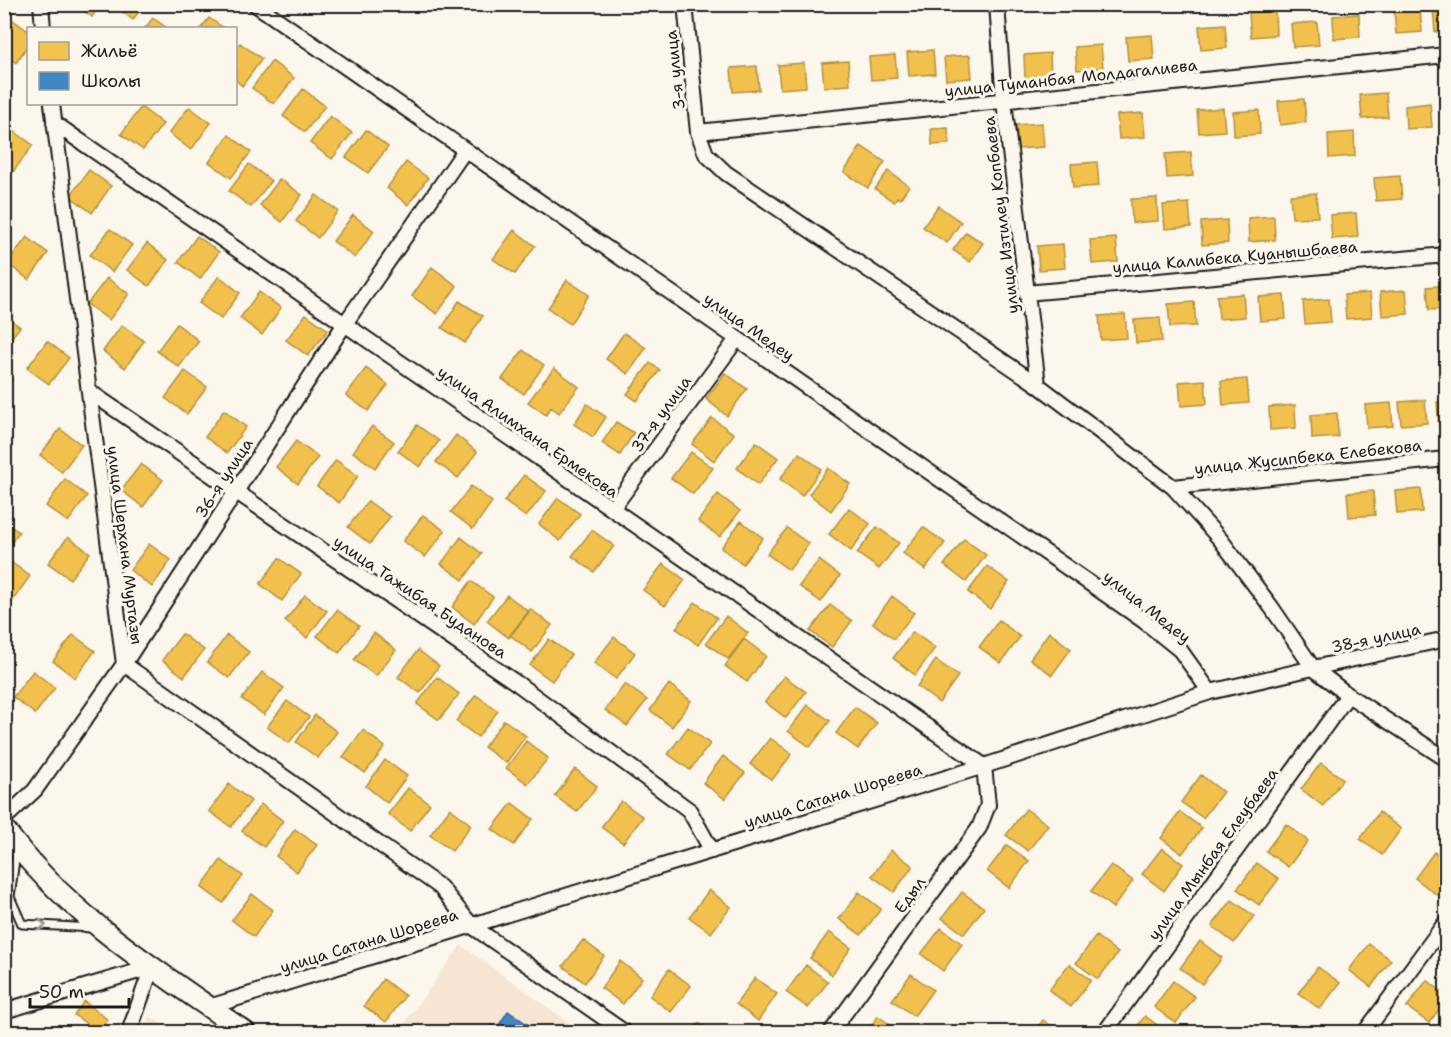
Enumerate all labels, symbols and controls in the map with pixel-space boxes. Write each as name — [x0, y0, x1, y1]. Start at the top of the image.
legend — [27, 27, 237, 105]
street label: 3-я улица — [660, 29, 690, 111]
text: Жильё — [81, 39, 138, 63]
street label: улица Туманбая Молдагалиева — [944, 54, 1198, 102]
text: Школы — [81, 69, 141, 93]
street label: улица Изтилеу Копбаева — [978, 115, 1024, 315]
street label: улица Калибека Куанышбаева — [1112, 236, 1358, 278]
street label: улица Медеу — [700, 288, 798, 366]
street label: улица Алимхана Ермекова — [433, 361, 623, 503]
street label: 37-я улица — [626, 372, 696, 456]
street label: 36-я улица — [190, 434, 258, 522]
street label: улица Жусипбека Елебекова — [1193, 435, 1423, 479]
street label: улица Шерхана Муртазы — [102, 444, 148, 646]
street label: улица Тажибая Буданова — [329, 531, 511, 663]
street label: улица Медеу — [1099, 566, 1195, 648]
street label: 38-я улица — [1329, 618, 1423, 658]
street label: улица Сатана Шореева — [741, 759, 925, 833]
street label: улица Мынбая Елеубаева — [1143, 764, 1283, 944]
street label: Едыл — [890, 872, 930, 917]
street label: улица Сатана Шореева — [277, 904, 461, 978]
one-way arrow — [38, 918, 47, 931]
scale bar — [30, 971, 129, 1009]
text: 50 m — [39, 980, 84, 1004]

